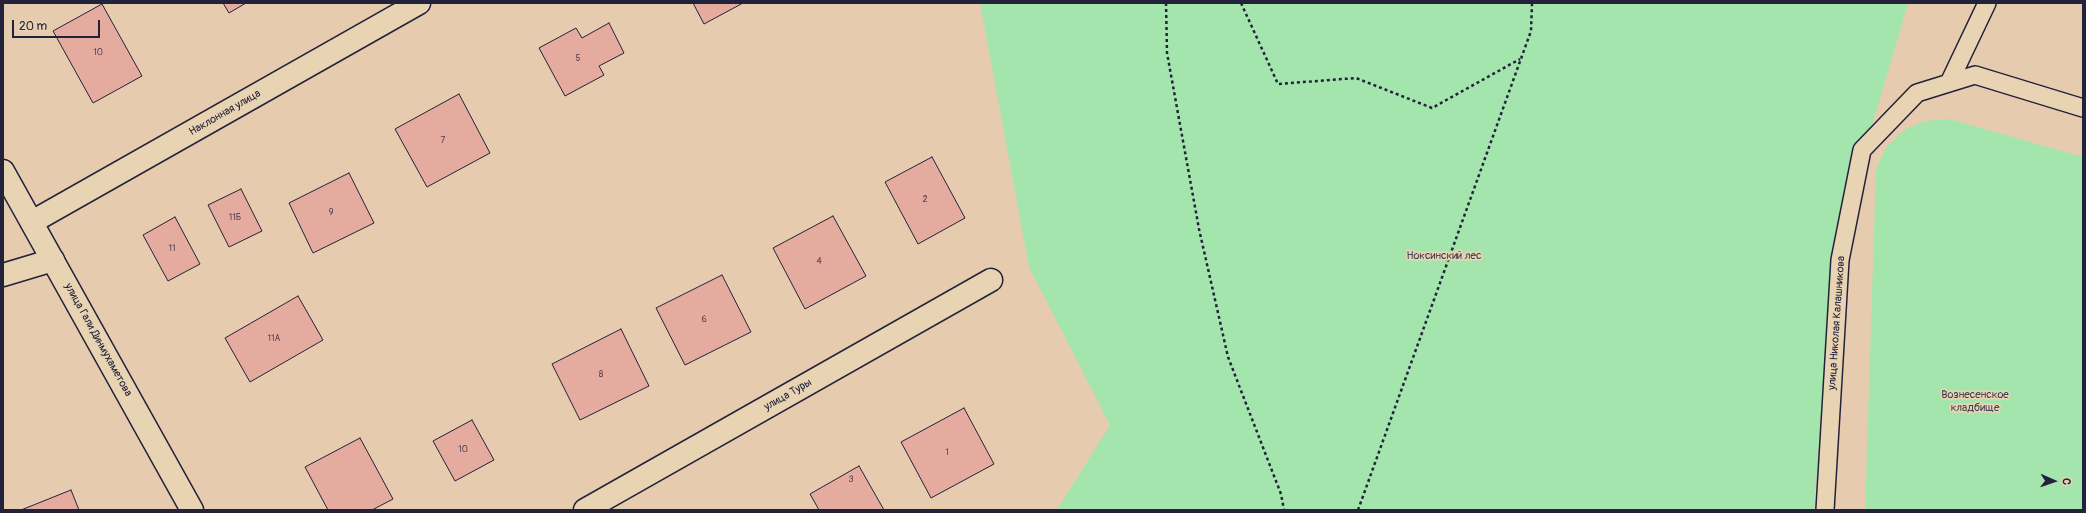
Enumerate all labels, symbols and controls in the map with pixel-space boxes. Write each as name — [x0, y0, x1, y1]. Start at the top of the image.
scale bar — [14, 12, 102, 38]
text: 20 m — [19, 19, 47, 34]
house number: 10 — [93, 48, 103, 58]
house number: 5 — [576, 54, 580, 64]
street label: Наклонная улица — [187, 87, 263, 139]
house number: 7 — [441, 136, 445, 146]
house number: 2 — [922, 195, 928, 205]
house number: 9 — [329, 208, 333, 218]
house number: 11Б — [229, 213, 241, 223]
house number: 11 — [168, 244, 176, 254]
park label: Ноксинский лес — [1406, 249, 1482, 263]
street label: улица Николая Калашникова — [1826, 256, 1848, 390]
house number: 4 — [816, 257, 822, 267]
street label: улица Гали Динмухаметова — [61, 281, 135, 399]
house number: 6 — [701, 315, 707, 325]
house number: 11А — [268, 334, 280, 344]
house number: 8 — [599, 370, 603, 380]
street label: улица Туры — [762, 376, 814, 414]
park label: Вознесенское кладбище — [1941, 388, 2009, 414]
house number: 10 — [458, 445, 468, 455]
house number: 1 — [945, 448, 949, 458]
north arrow — [2034, 461, 2074, 501]
house number: 3 — [848, 475, 854, 485]
text: С — [2060, 478, 2073, 485]

